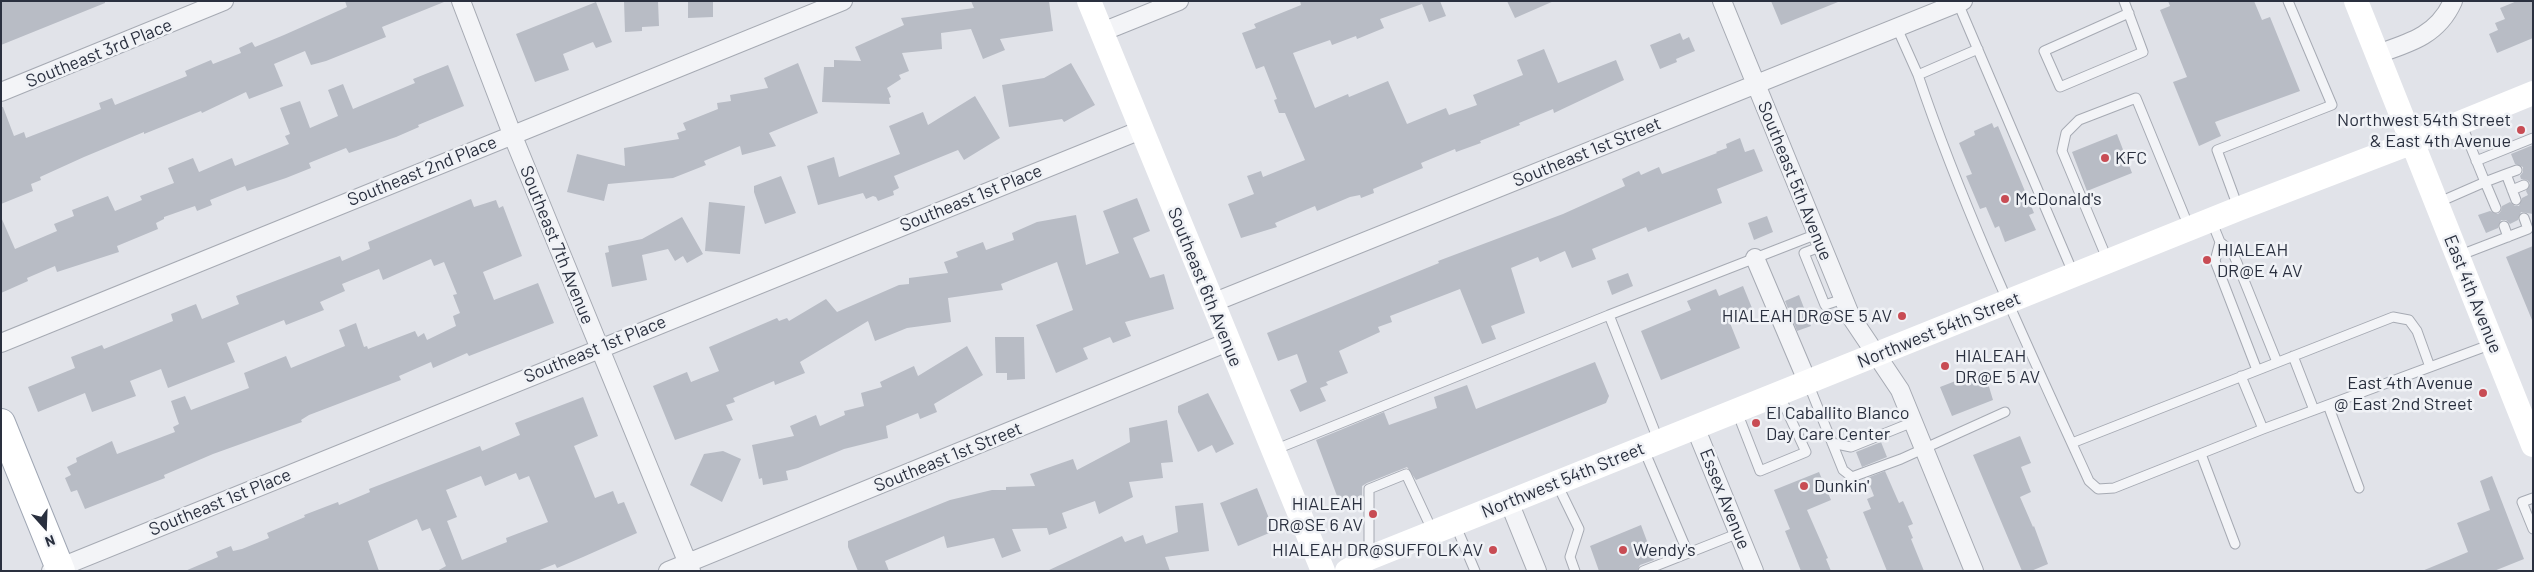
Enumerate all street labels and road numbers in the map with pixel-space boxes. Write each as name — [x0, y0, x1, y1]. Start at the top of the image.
street label: Southeast 3rd Place — [23, 14, 175, 92]
street label: Southeast 5th Avenue — [1753, 98, 1837, 264]
street label: Southeast 1st Street — [1510, 112, 1664, 192]
street label: Southeast 2nd Place — [344, 131, 500, 211]
street label: Southeast 1st Place — [897, 160, 1045, 236]
street label: Southeast 7th Avenue — [515, 163, 599, 327]
street label: Southeast 6th Avenue — [1163, 204, 1247, 370]
street label: East 4th Avenue — [2439, 232, 2507, 356]
street label: Northwest 54th Street — [1854, 287, 2024, 373]
street label: Southeast 1st Place — [521, 311, 669, 387]
street label: Southeast 1st Street — [871, 417, 1025, 497]
street label: Northwest 54th Street — [1478, 437, 1648, 523]
street label: Essex Avenue — [1695, 446, 1755, 552]
street label: Southeast 1st Place — [146, 464, 294, 540]

